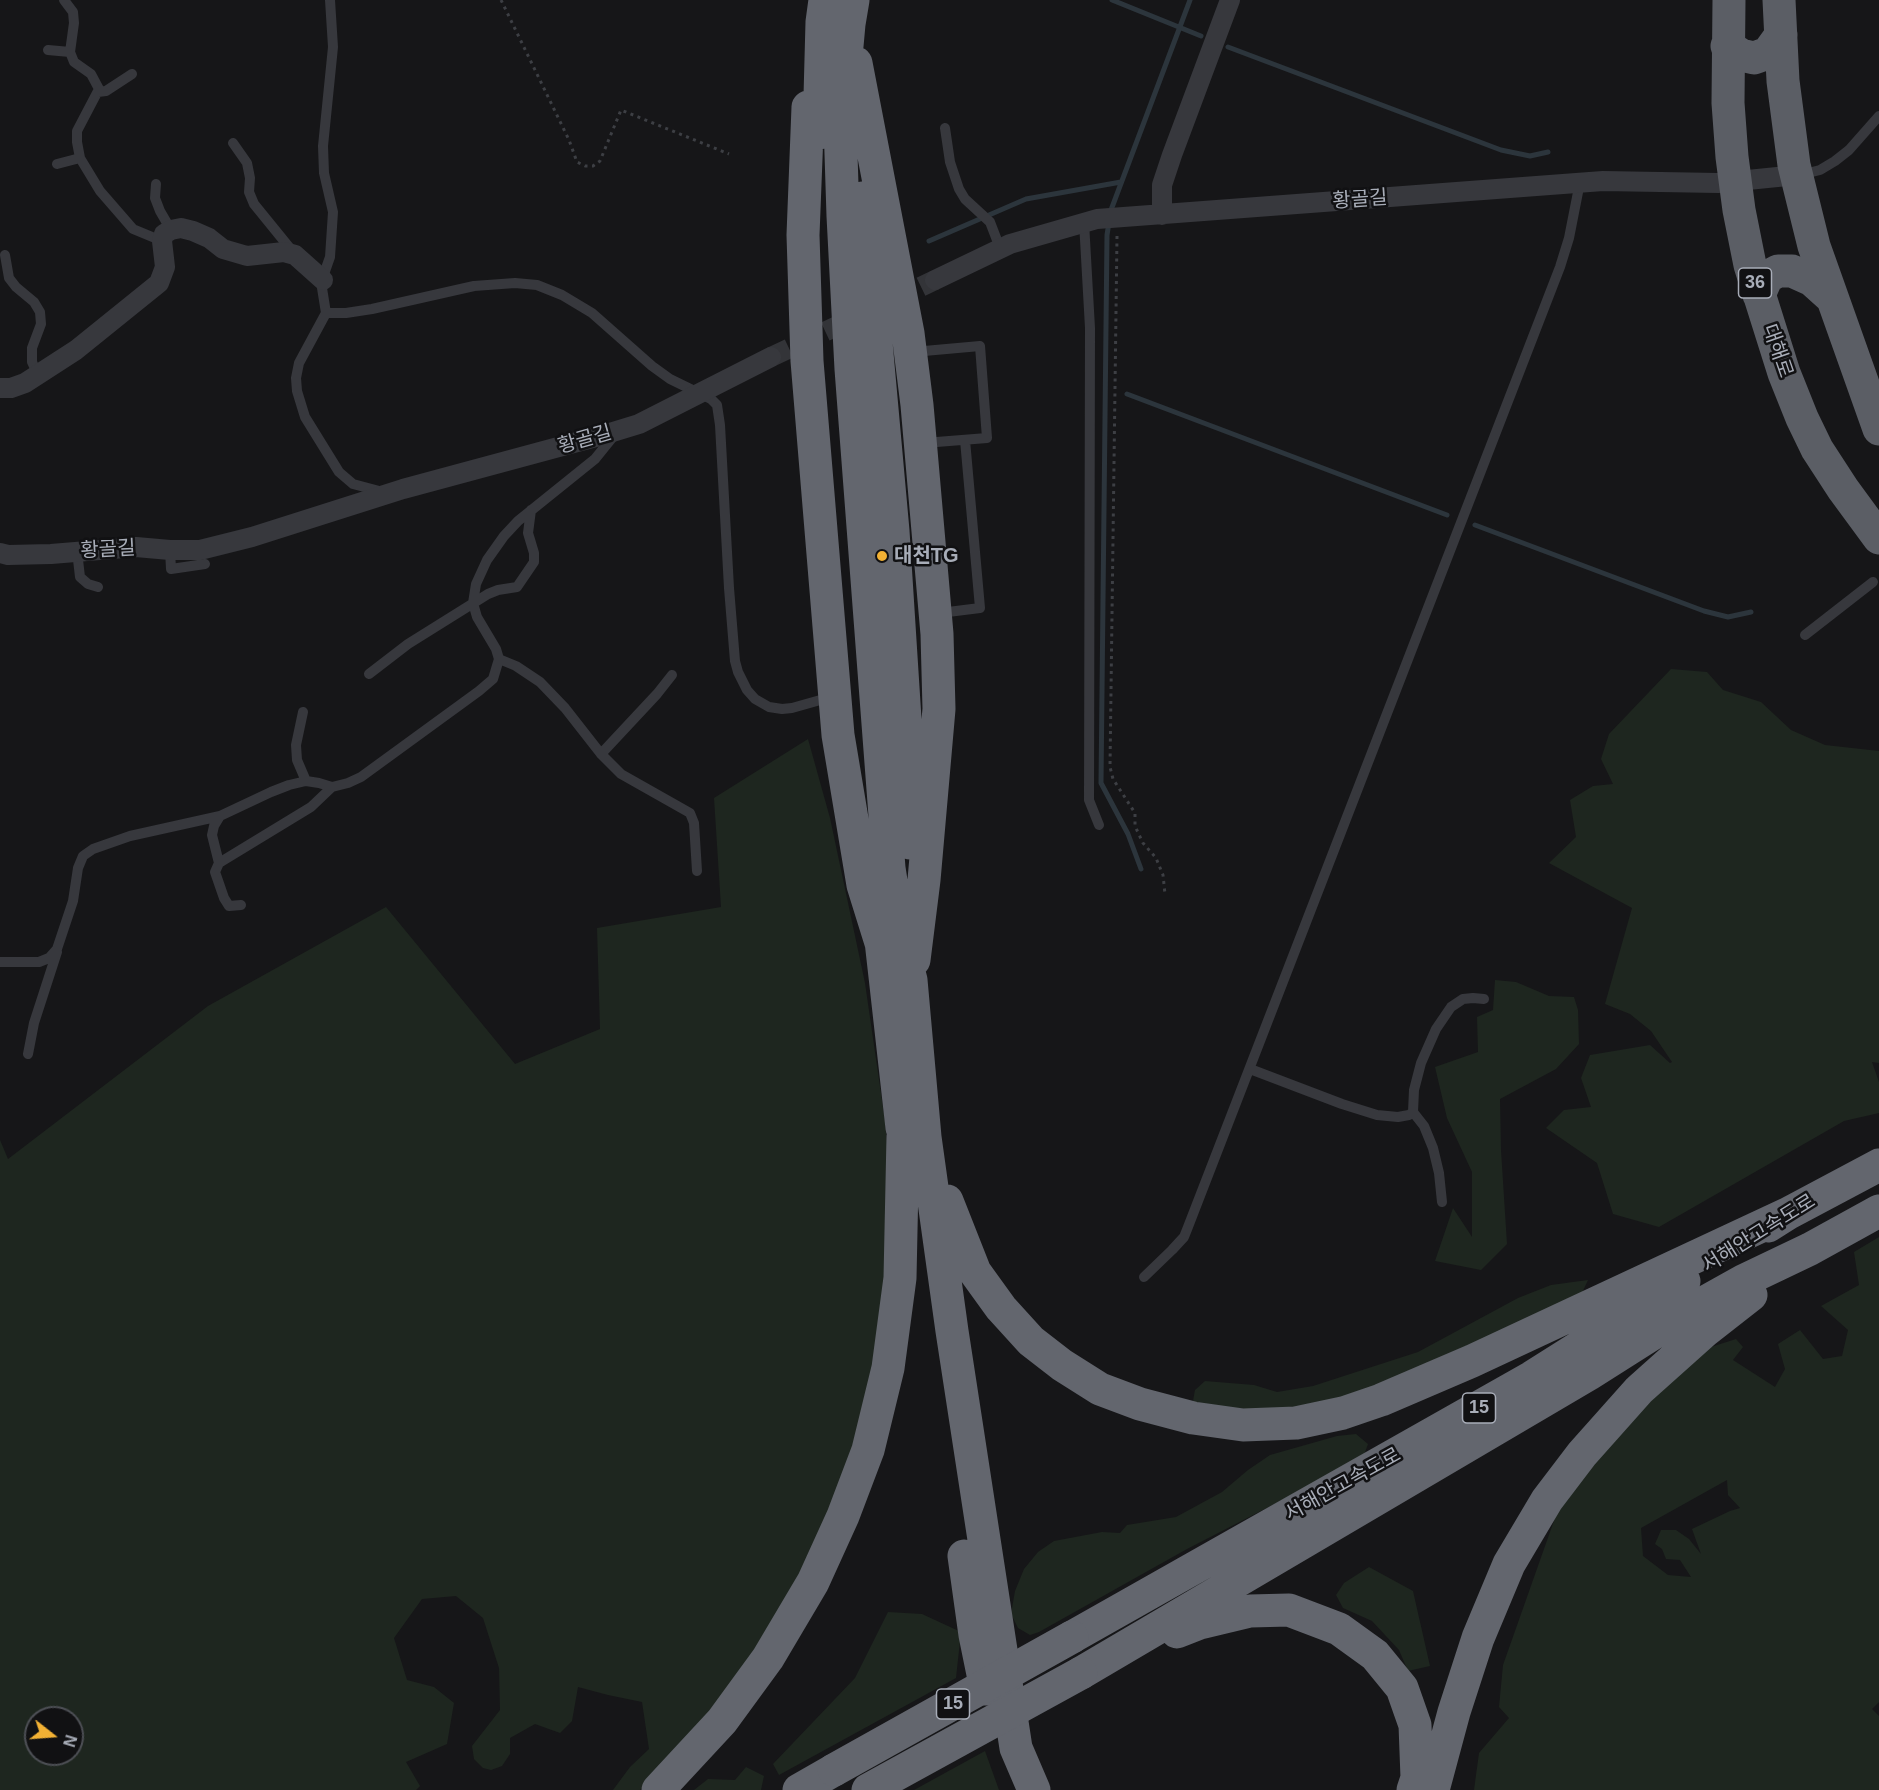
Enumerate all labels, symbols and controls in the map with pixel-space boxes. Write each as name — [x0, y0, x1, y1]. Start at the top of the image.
street label: 황골길 — [1332, 186, 1388, 214]
road number: 36 — [1738, 268, 1772, 298]
street label: 대해로 — [1757, 321, 1797, 381]
street label: 황골길 — [555, 421, 615, 459]
street label: 황골길 — [80, 537, 136, 563]
place label: 대천TG — [894, 544, 959, 568]
marker: 대천TG — [875, 549, 889, 563]
street label: 서해안고속도로 — [1698, 1190, 1820, 1278]
road number: 15 — [1462, 1393, 1496, 1423]
street label: 서해안고속도로 — [1281, 1443, 1405, 1527]
road number: 15 — [936, 1689, 970, 1719]
north arrow — [24, 1706, 84, 1766]
text: N — [60, 1733, 80, 1749]

